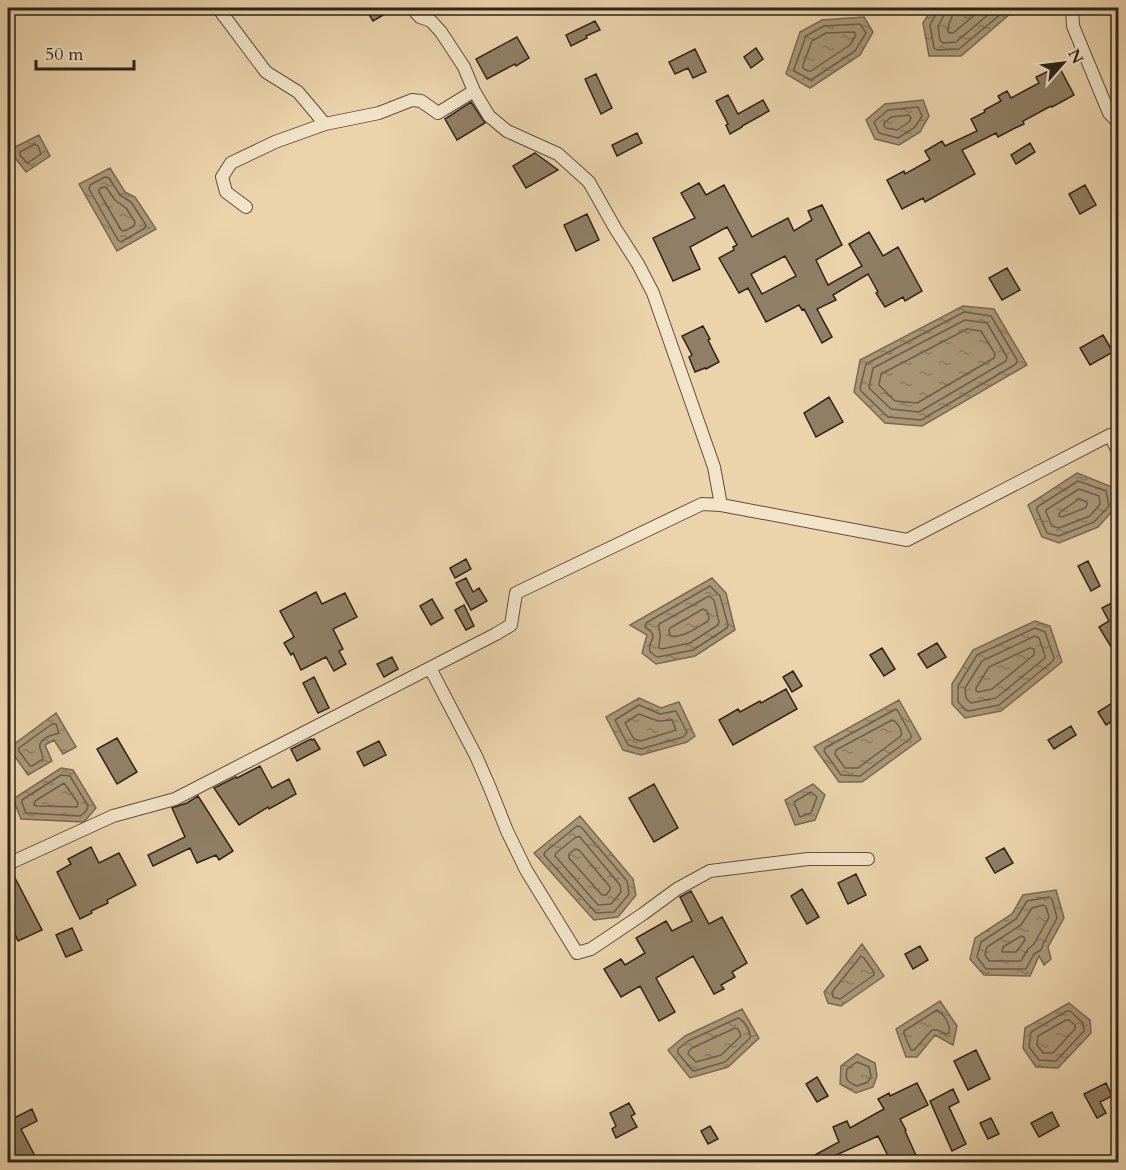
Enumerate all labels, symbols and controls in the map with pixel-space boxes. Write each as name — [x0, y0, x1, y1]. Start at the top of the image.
scale bar — [36, 33, 134, 71]
north arrow — [1033, 33, 1093, 93]
text: 50 m — [45, 42, 84, 67]
text: N — [1062, 45, 1088, 68]

